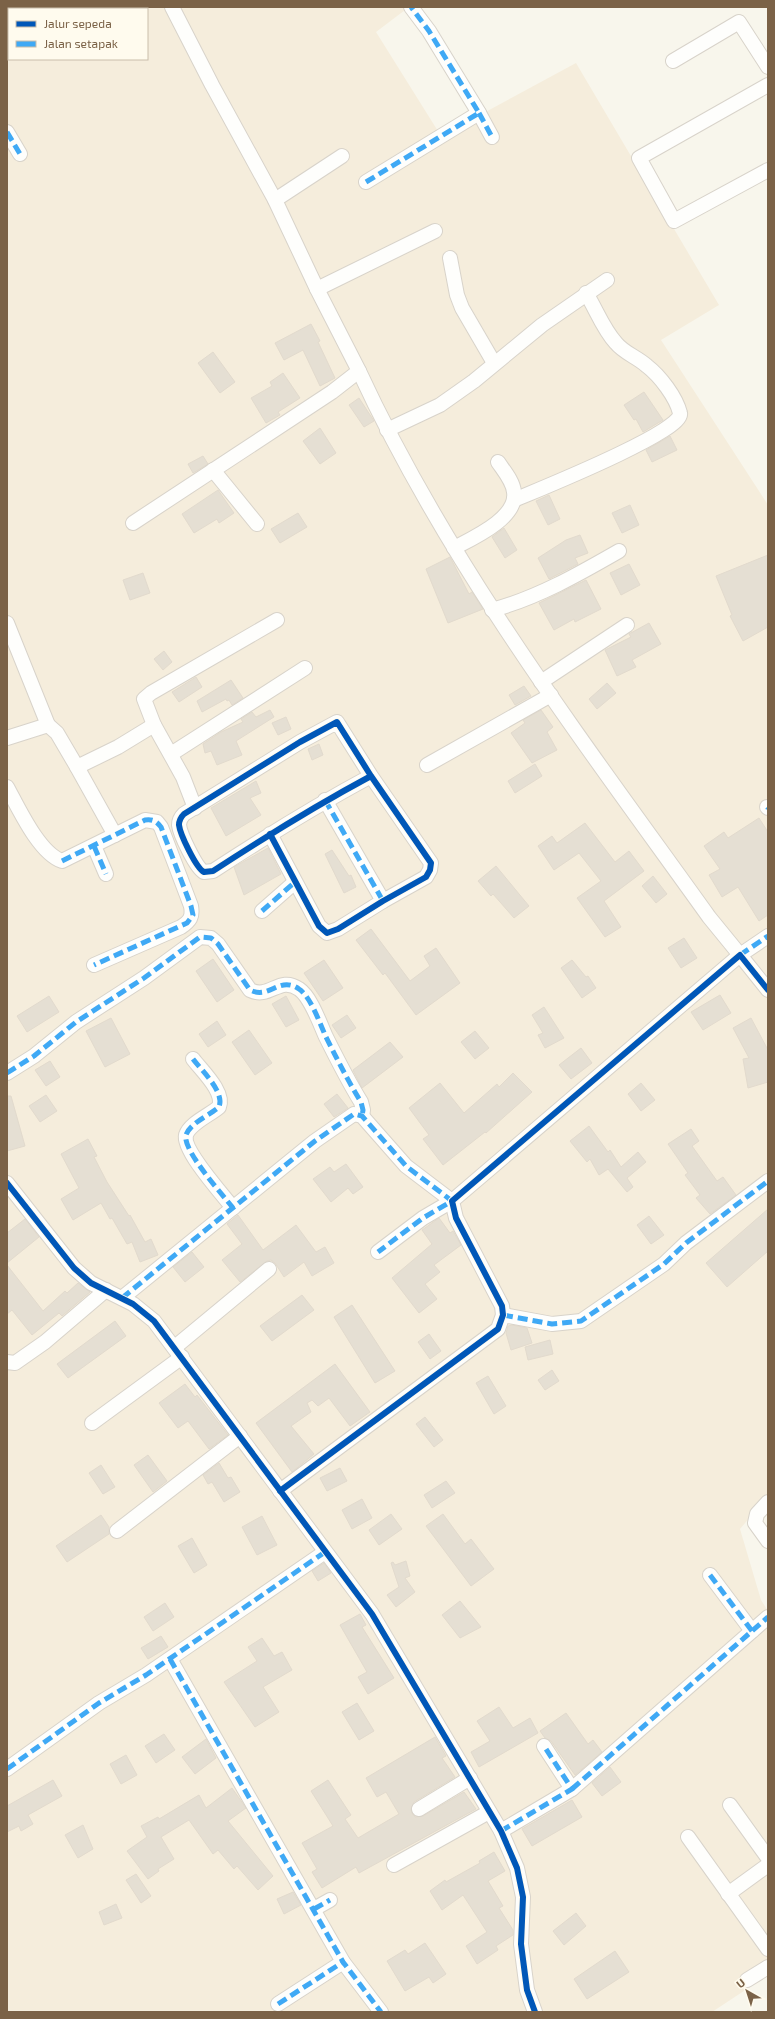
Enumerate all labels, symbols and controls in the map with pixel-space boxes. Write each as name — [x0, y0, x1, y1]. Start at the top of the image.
legend — [8, 8, 148, 60]
text: Jalur sepeda — [44, 16, 112, 30]
text: Jalan setapak — [44, 36, 118, 50]
north arrow — [727, 1971, 767, 2011]
text: U — [733, 1975, 747, 1990]

